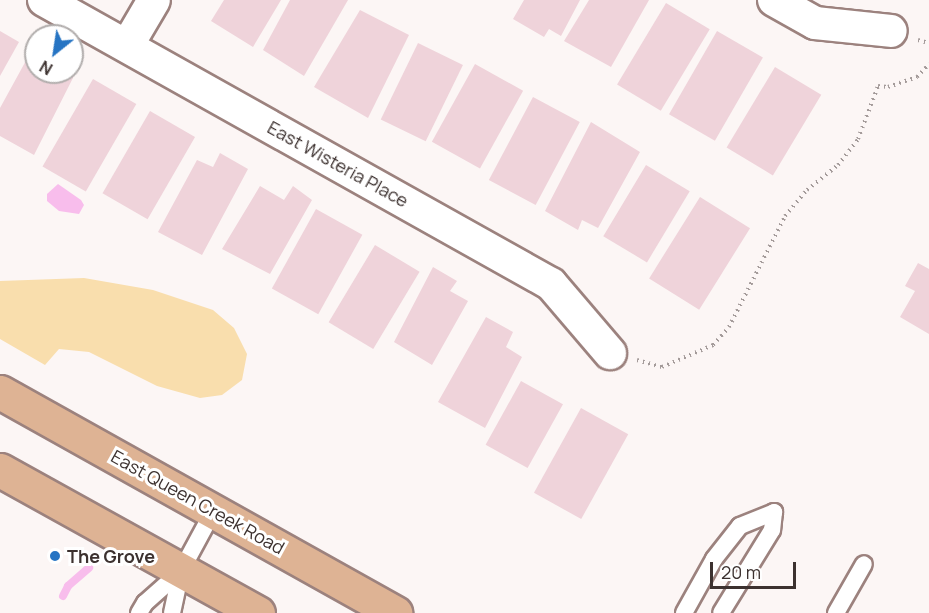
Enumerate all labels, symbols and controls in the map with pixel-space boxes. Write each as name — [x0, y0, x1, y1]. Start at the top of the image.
north arrow — [24, 24, 84, 84]
text: N — [36, 55, 56, 80]
street label: East Wisteria Place — [264, 116, 412, 212]
street label: East Queen Creek Road — [108, 445, 288, 559]
place label: The Grove — [67, 545, 155, 567]
marker: The Grove — [48, 549, 62, 563]
scale bar — [713, 550, 798, 588]
text: 20 m — [721, 560, 761, 584]

